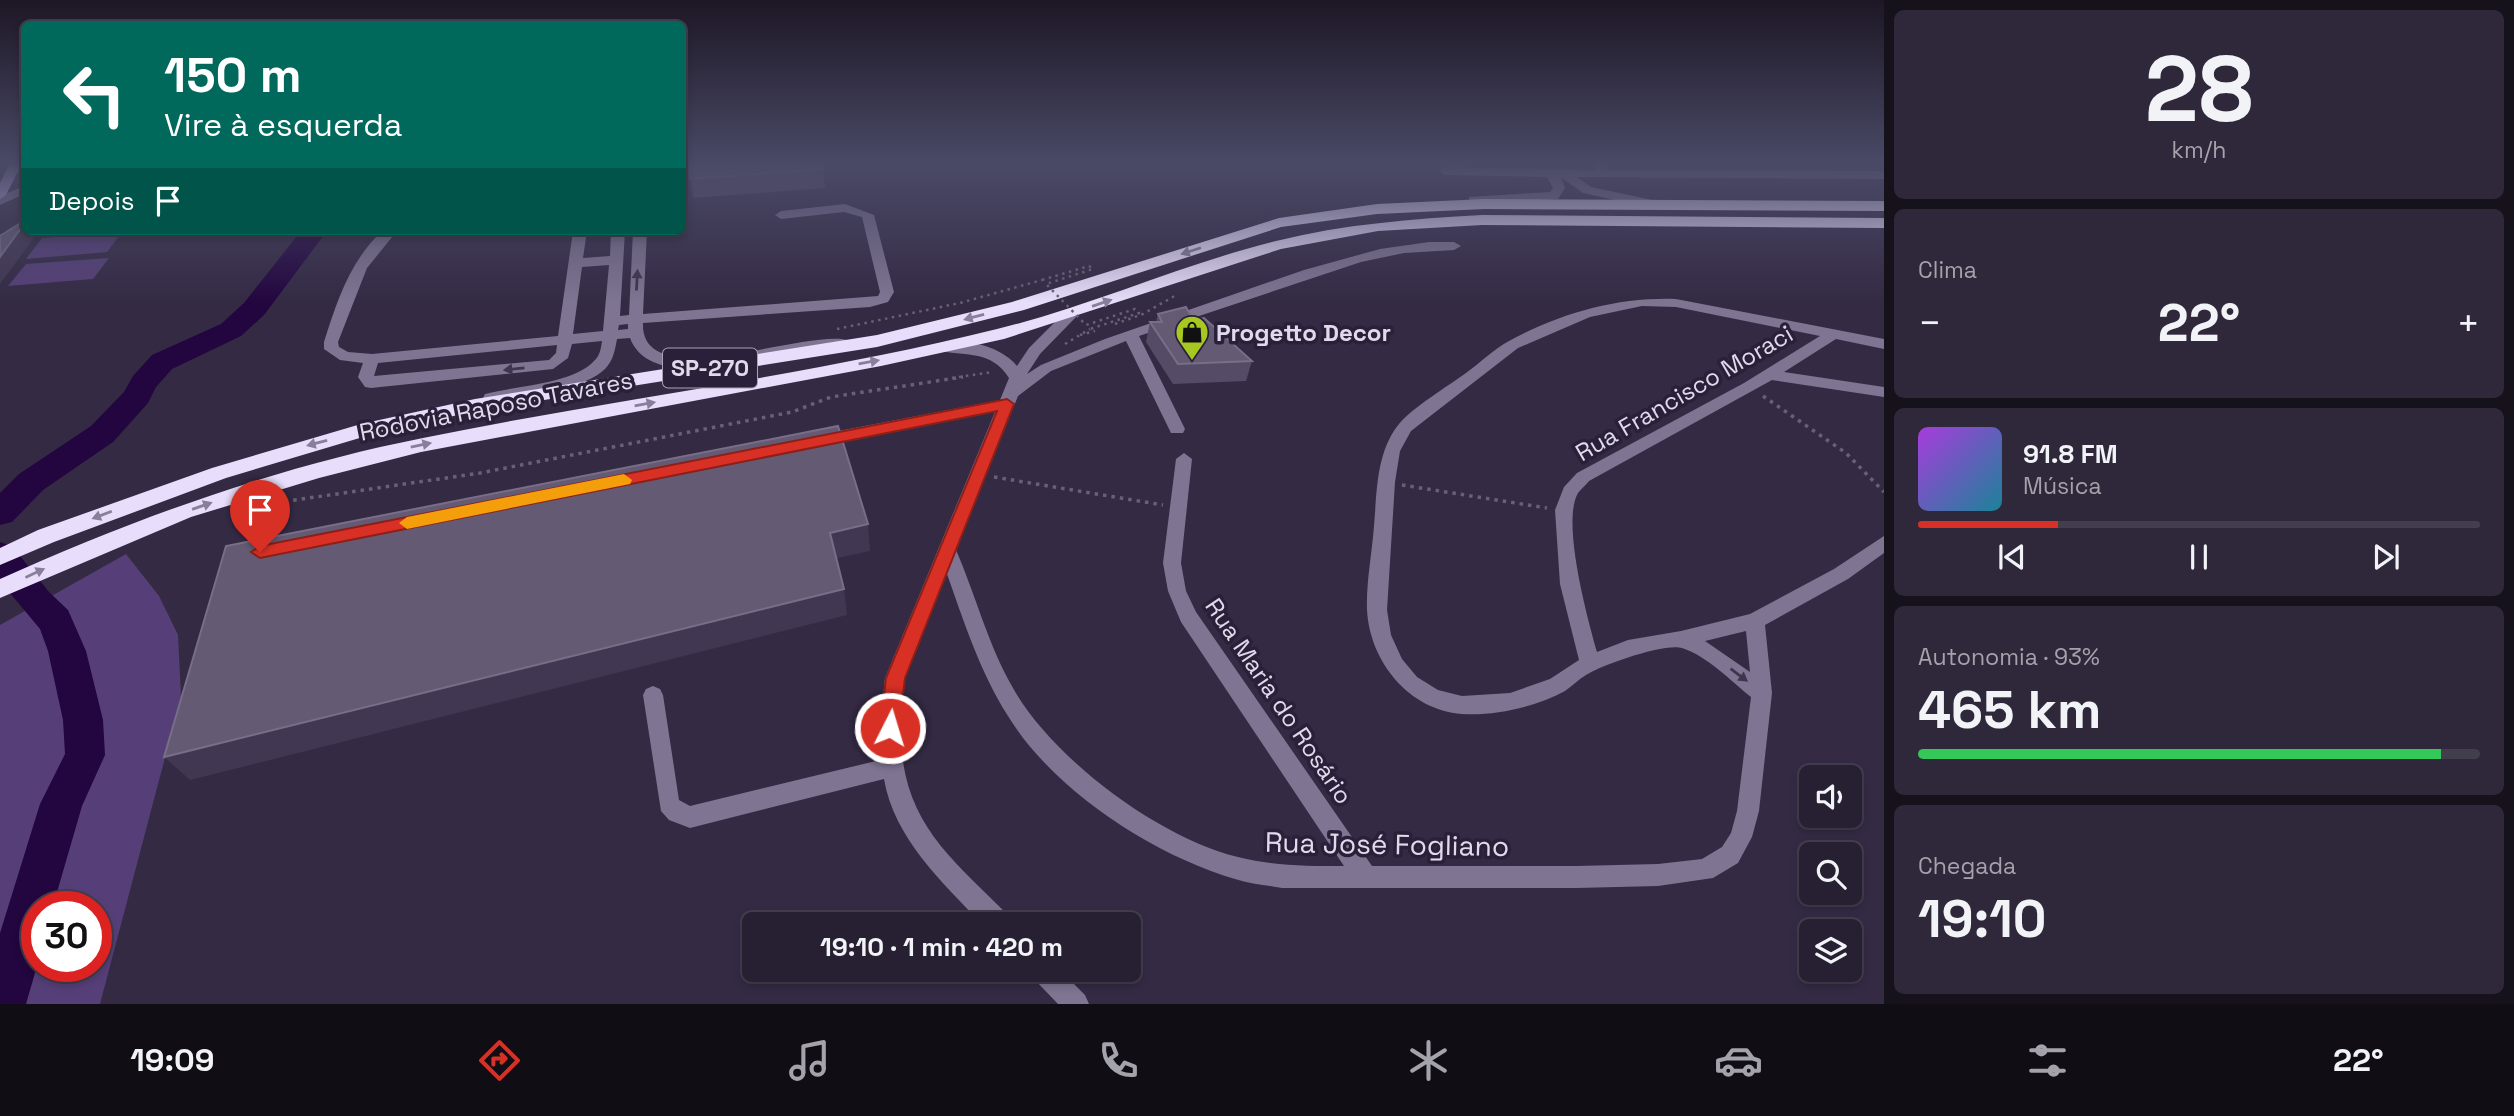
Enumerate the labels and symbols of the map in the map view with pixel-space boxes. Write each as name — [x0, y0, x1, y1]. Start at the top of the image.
one-way arrow — [1180, 246, 1201, 256]
one-way arrow — [632, 269, 643, 291]
one-way arrow — [1091, 297, 1112, 308]
one-way arrow — [963, 313, 984, 323]
shop icon: Progetto Decor — [1173, 313, 1211, 362]
place label: Progetto Decor — [1216, 317, 1391, 348]
street label: Rua Francisco Moraci — [1570, 318, 1798, 468]
road number: SP-270 — [663, 348, 757, 388]
one-way arrow — [858, 357, 880, 368]
street label: Rodovia Raposo Tavares — [357, 364, 635, 448]
one-way arrow — [503, 364, 525, 375]
one-way arrow — [634, 398, 656, 409]
one-way arrow — [307, 438, 328, 448]
one-way arrow — [411, 440, 433, 451]
pin — [230, 480, 290, 552]
one-way arrow — [192, 500, 213, 511]
one-way arrow — [91, 510, 112, 521]
one-way arrow — [25, 567, 45, 579]
street label: Rua Maria do Rosário — [1199, 592, 1359, 810]
one-way arrow — [1729, 668, 1747, 683]
position arrow — [853, 691, 927, 765]
street label: Rua José Fogliano — [1265, 824, 1509, 864]
speed limit sign: 30 — [21, 891, 112, 982]

